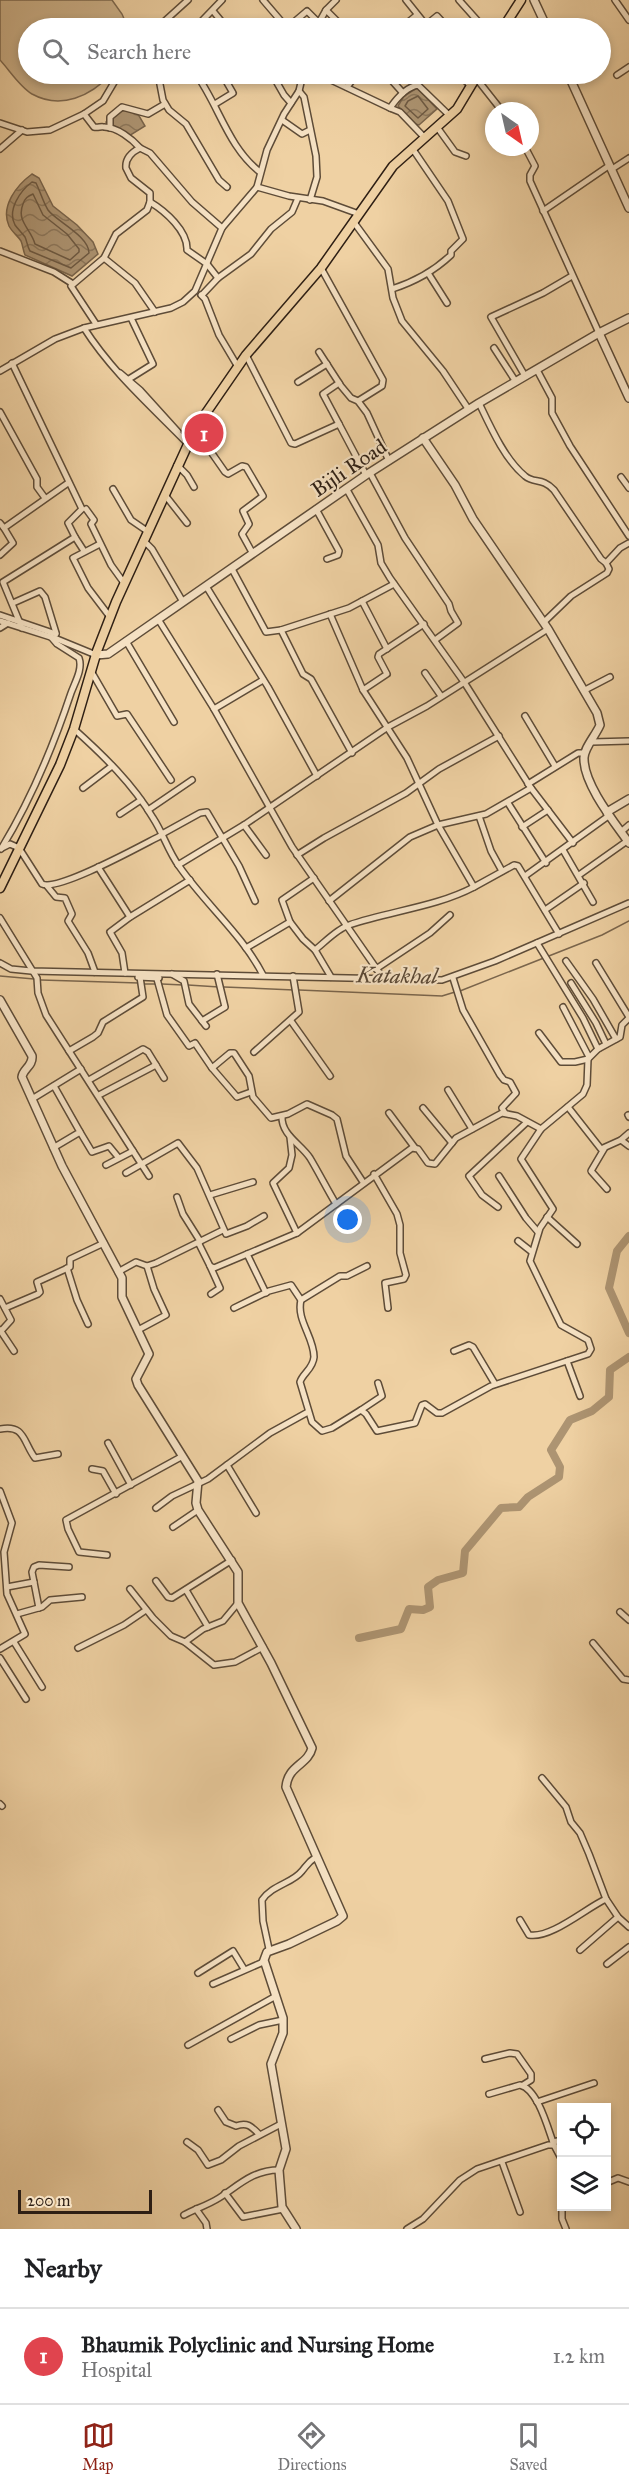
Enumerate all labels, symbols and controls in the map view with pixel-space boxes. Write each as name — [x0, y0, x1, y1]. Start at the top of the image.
search box — [18, 18, 611, 84]
icon: search — [39, 35, 72, 68]
text: Search here — [87, 38, 191, 65]
north arrow — [485, 102, 539, 156]
pin: 1 — [184, 410, 224, 456]
street label: Bijli Road — [306, 433, 392, 503]
water label: Katakhal — [355, 961, 440, 990]
your location — [333, 1205, 362, 1234]
map controls — [557, 2103, 611, 2211]
button: locate — [557, 2103, 611, 2157]
button: layers — [557, 2157, 611, 2211]
scale bar — [18, 2187, 152, 2214]
text: 200 m — [27, 2191, 70, 2210]
text: Nearby — [24, 2252, 102, 2284]
text: Bhaumik Polyclinic and Nursing Home — [81, 2331, 434, 2358]
text: 1 — [40, 2344, 47, 2368]
text: 1.2 km — [553, 2344, 605, 2368]
text: Hospital — [81, 2358, 152, 2382]
tab: Map — [82, 2419, 115, 2474]
tab: Directions — [278, 2419, 346, 2474]
tab: Saved — [509, 2419, 547, 2474]

